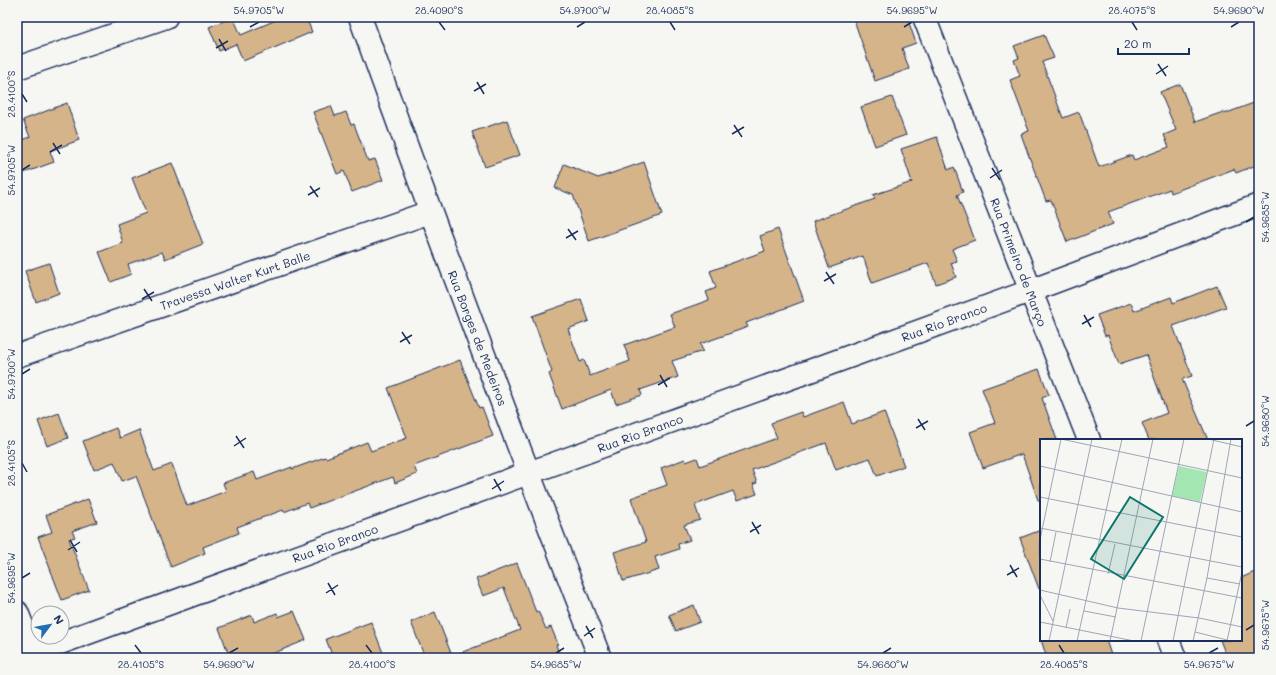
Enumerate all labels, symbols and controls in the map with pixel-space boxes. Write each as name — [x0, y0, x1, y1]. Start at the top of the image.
text: 54.9705°W — [234, 3, 285, 17]
text: 28.4090°S — [415, 3, 463, 17]
text: 54.9700°W — [559, 3, 611, 17]
text: 28.4085°S — [646, 3, 694, 17]
text: 54.9695°W — [887, 3, 938, 17]
text: 28.4075°S — [1108, 3, 1156, 17]
text: 54.9690°W — [1213, 3, 1265, 17]
scale bar — [1118, 30, 1189, 56]
text: 20 m — [1124, 35, 1152, 51]
text: 28.4100°S — [4, 70, 18, 117]
text: 54.9705°W — [4, 144, 18, 195]
text: 54.9685°W — [1258, 191, 1272, 243]
street label: Rua Primeiro de Março — [987, 195, 1051, 329]
street label: Travessa Walter Kurt Balle — [158, 247, 312, 313]
street label: Rua Borges de Medeiros — [445, 268, 511, 408]
street label: Rua Rio Branco — [899, 299, 989, 345]
text: 54.9700°W — [4, 348, 18, 400]
text: 54.9680°W — [1258, 395, 1272, 447]
street label: Rua Rio Branco — [595, 410, 685, 456]
text: 28.4105°S — [4, 439, 18, 486]
inset map — [1040, 439, 1242, 641]
street label: Rua Rio Branco — [290, 520, 380, 566]
text: 54.9695°W — [4, 552, 18, 603]
text: 54.9675°W — [1258, 599, 1272, 650]
north arrow — [30, 605, 70, 645]
text: N — [50, 612, 67, 627]
text: 28.4105°S — [118, 657, 165, 671]
text: 54.9690°W — [203, 657, 255, 671]
text: 28.4100°S — [349, 657, 396, 671]
text: 54.9685°W — [530, 657, 582, 671]
text: 54.9680°W — [857, 657, 909, 671]
text: 28.4085°S — [1040, 657, 1088, 671]
text: 54.9675°W — [1184, 657, 1235, 671]

